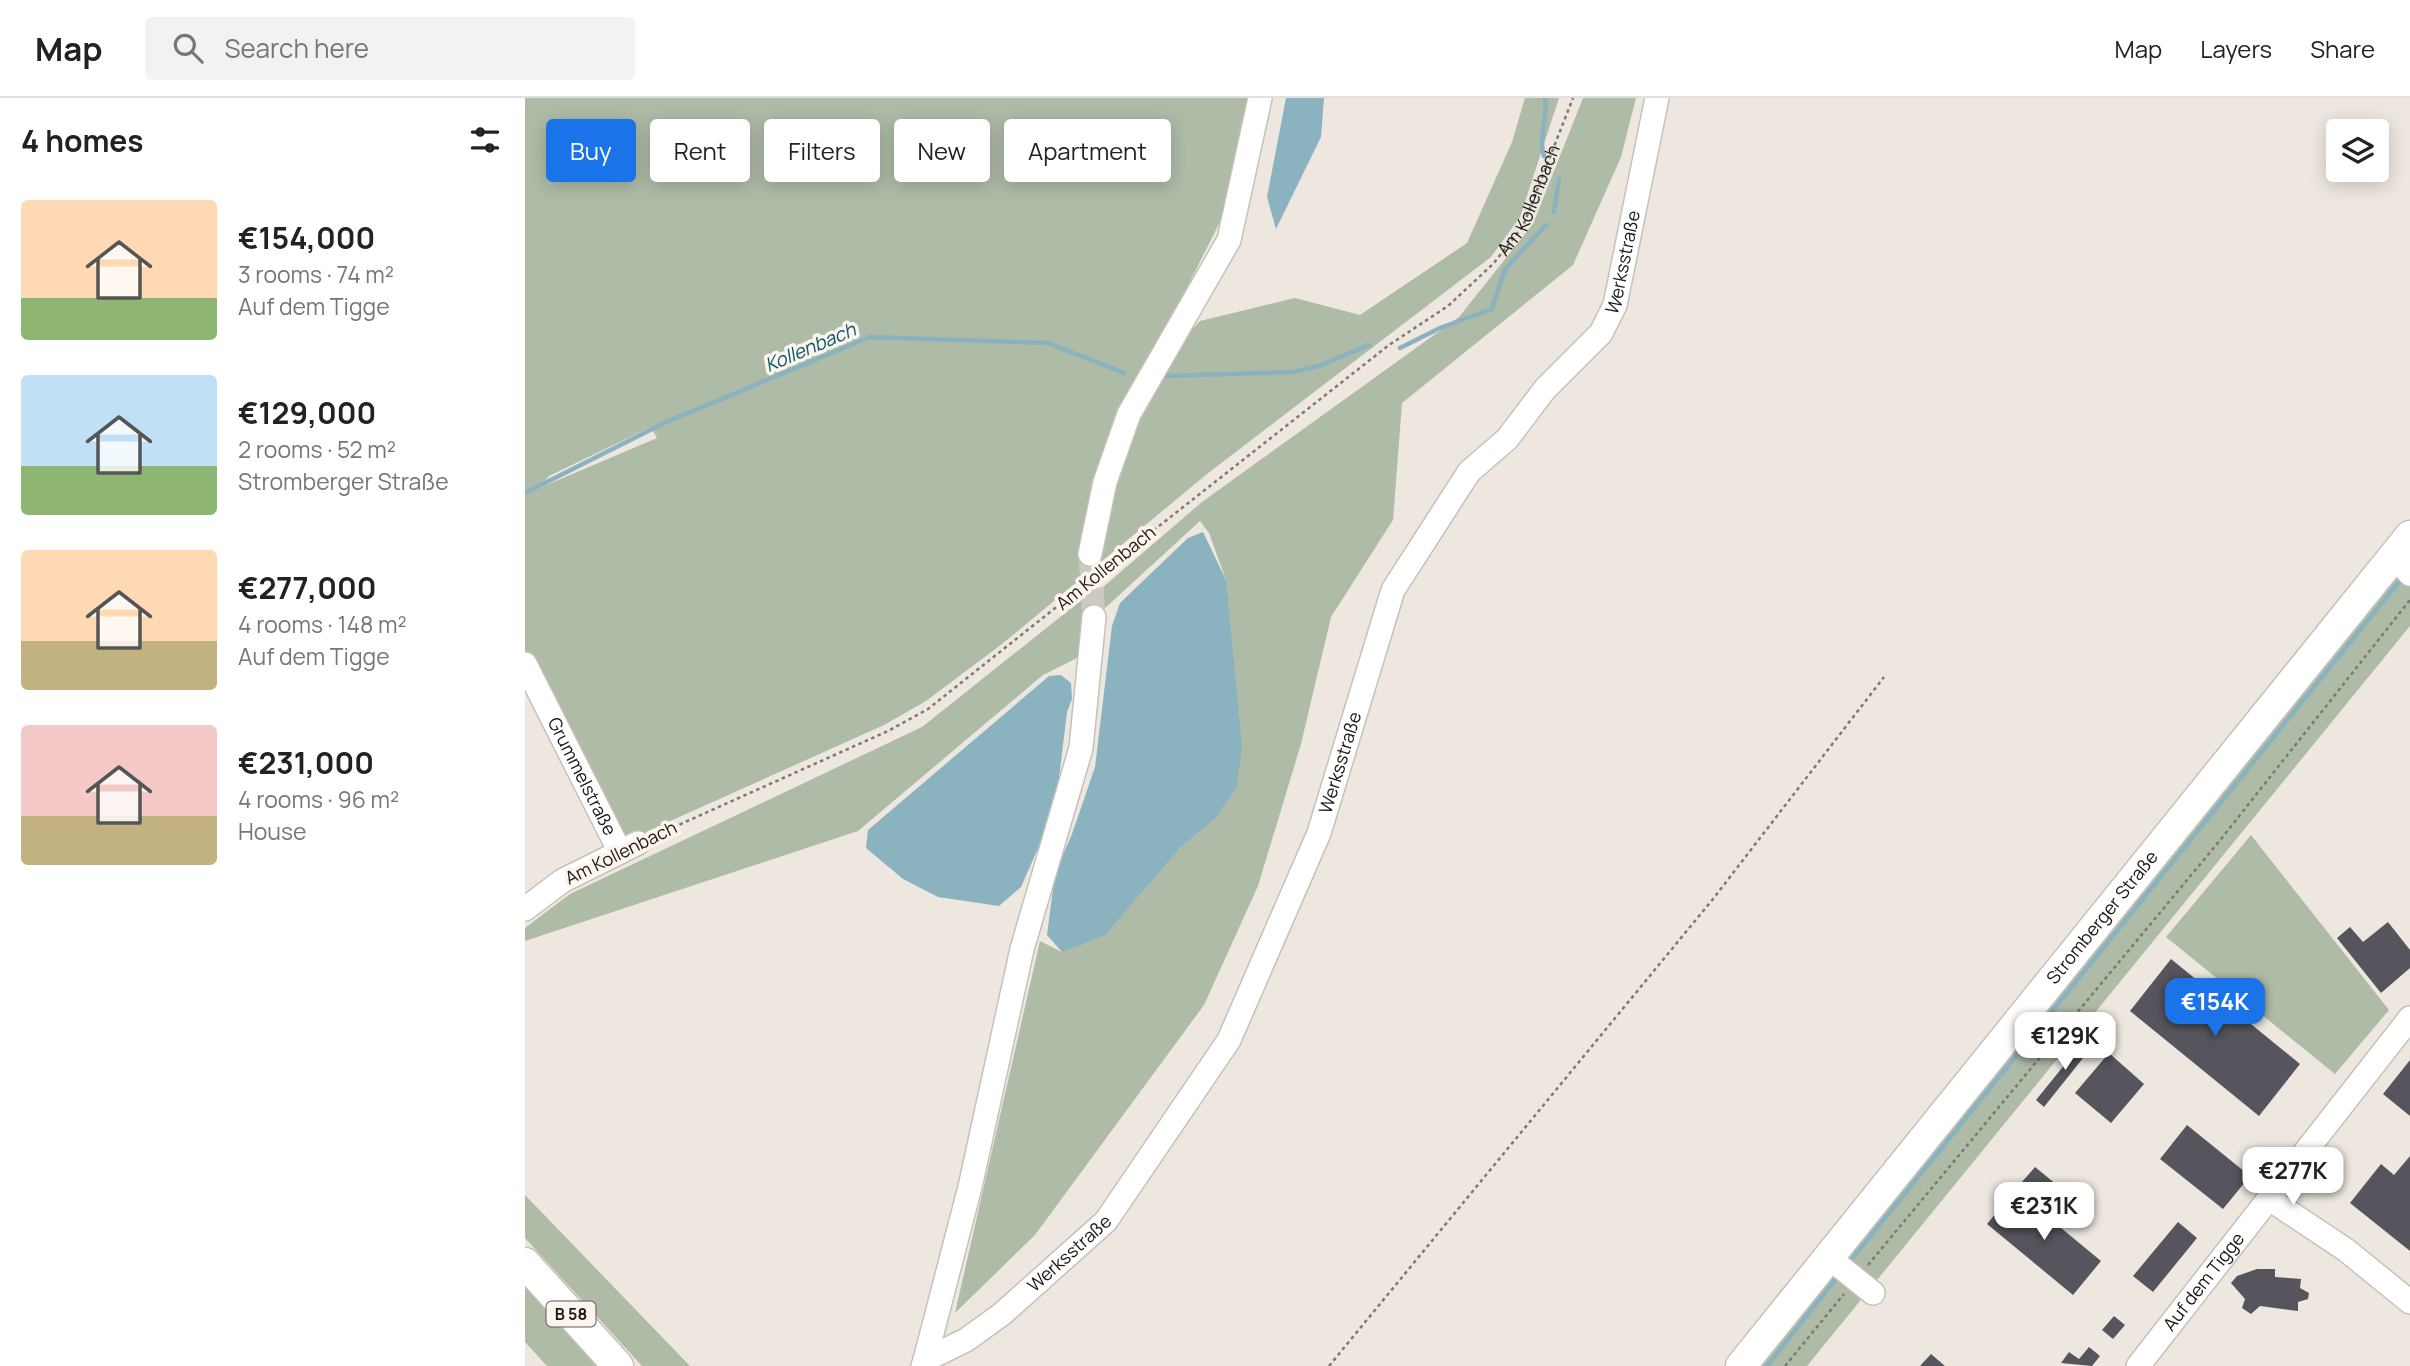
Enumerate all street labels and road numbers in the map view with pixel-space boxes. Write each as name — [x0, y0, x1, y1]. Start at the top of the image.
street label: Am Kollenbach — [1491, 141, 1565, 260]
street label: Werksstraße — [1599, 208, 1645, 318]
street label: Am Kollenbach — [1051, 520, 1160, 615]
street label: Werksstraße — [1313, 709, 1366, 816]
street label: Grummelstraße — [543, 713, 623, 839]
street label: Am Kollenbach — [561, 815, 680, 890]
street label: Stromberger Straße — [2041, 845, 2163, 989]
street label: Werksstraße — [1022, 1209, 1116, 1297]
street label: Auf dem Tigge — [2157, 1227, 2249, 1335]
road number: B 58 — [547, 1302, 595, 1326]

